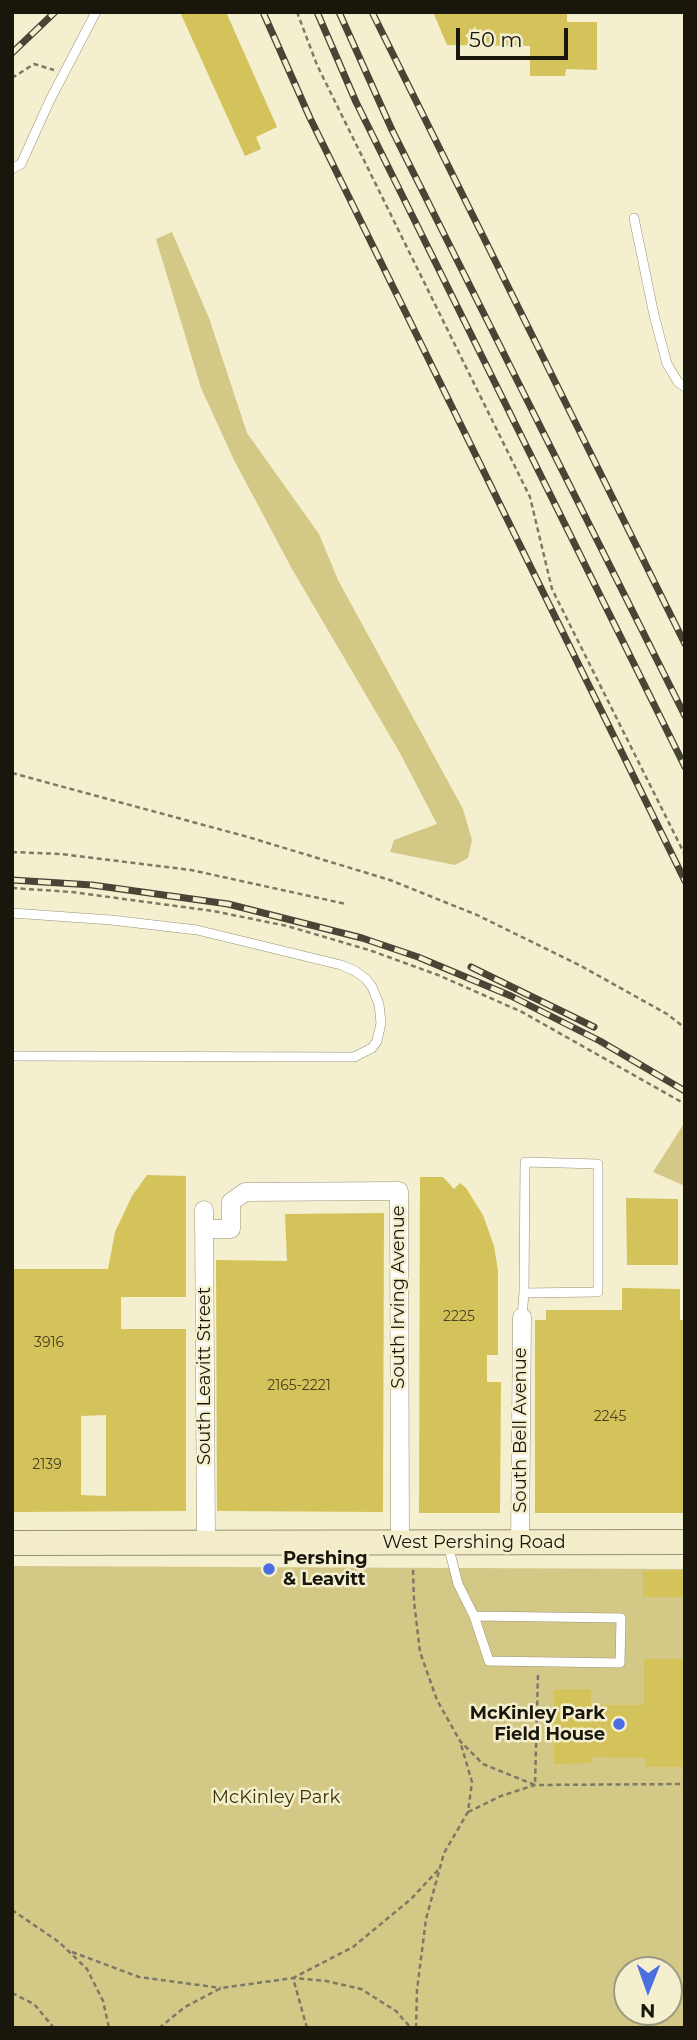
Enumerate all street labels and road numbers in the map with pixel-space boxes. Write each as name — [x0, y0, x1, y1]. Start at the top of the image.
street label: South Irving Avenue — [388, 1205, 410, 1389]
street label: South Leavitt Street — [194, 1287, 216, 1465]
street label: South Bell Avenue — [510, 1347, 532, 1513]
street label: West Pershing Road — [382, 1532, 566, 1554]

